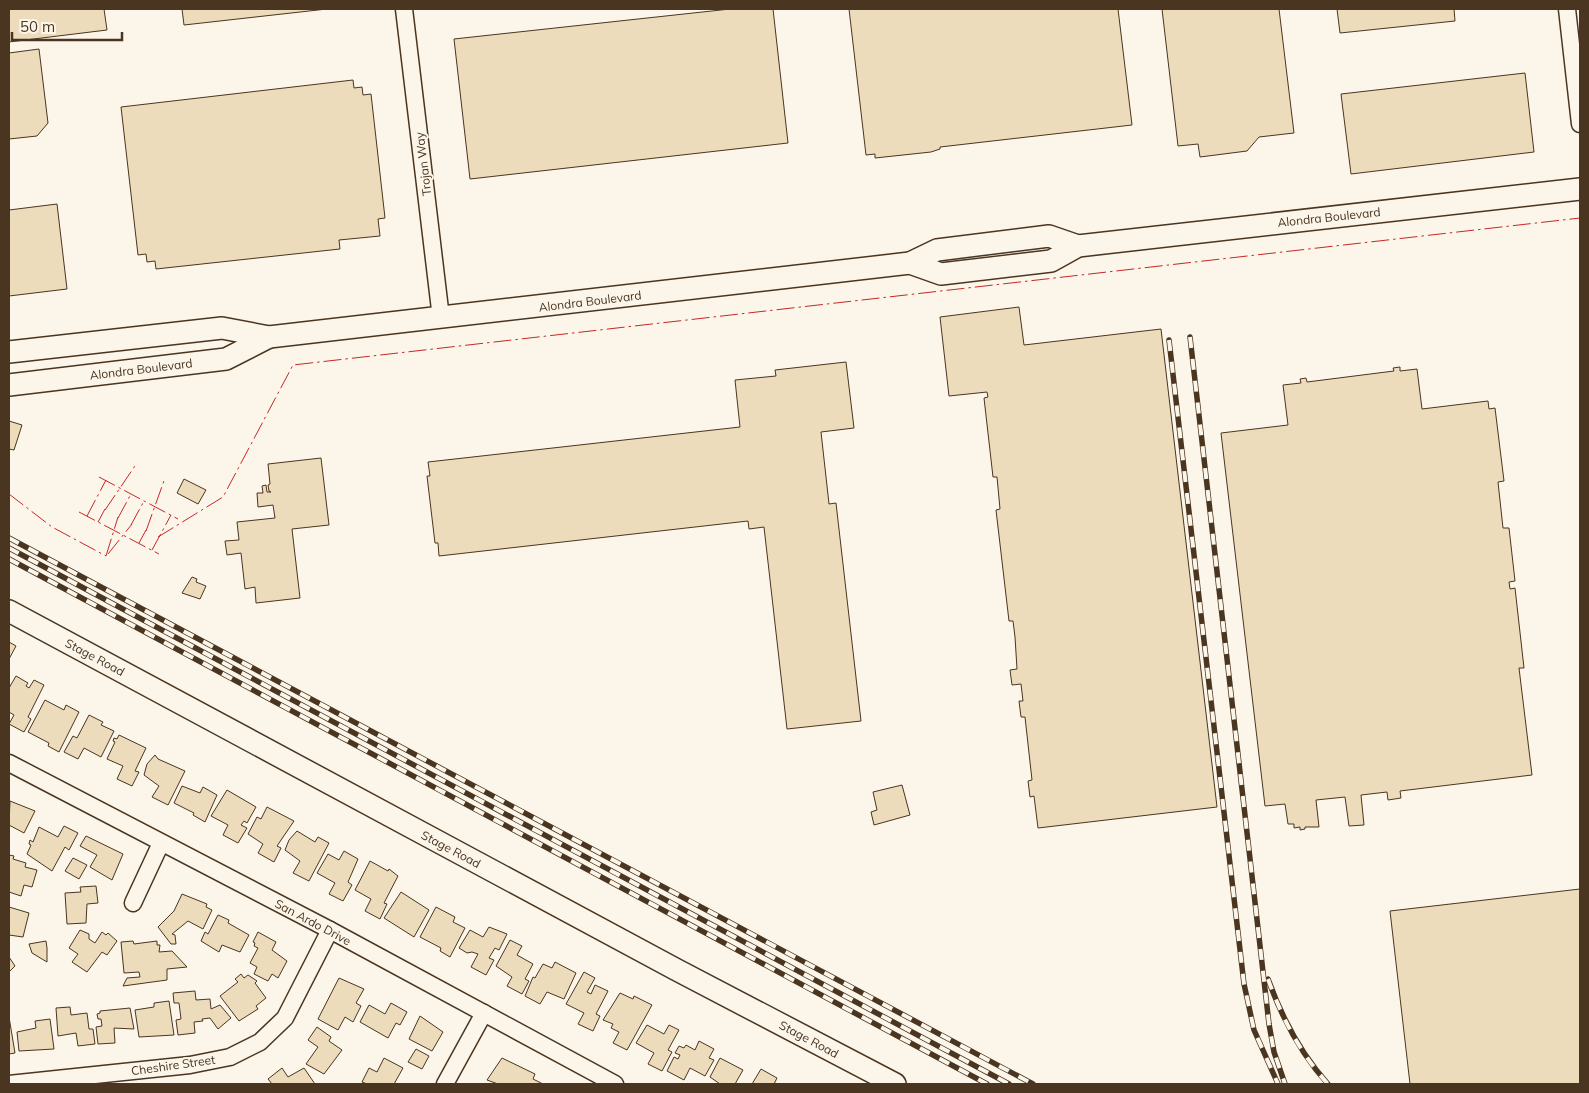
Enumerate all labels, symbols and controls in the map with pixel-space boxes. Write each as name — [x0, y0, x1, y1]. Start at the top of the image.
scale bar — [12, 10, 122, 42]
text: 50 m — [20, 17, 55, 36]
street label: Trojan Way — [412, 131, 434, 197]
street label: Alondra Boulevard — [1277, 204, 1381, 230]
street label: Alondra Boulevard — [538, 287, 642, 315]
street label: Alondra Boulevard — [89, 355, 193, 383]
street label: Stage Road — [63, 635, 127, 679]
street label: Stage Road — [419, 827, 483, 871]
street label: San Ardo Drive — [272, 896, 354, 948]
street label: Stage Road — [777, 1017, 841, 1061]
street label: Cheshire Street — [130, 1052, 216, 1078]

